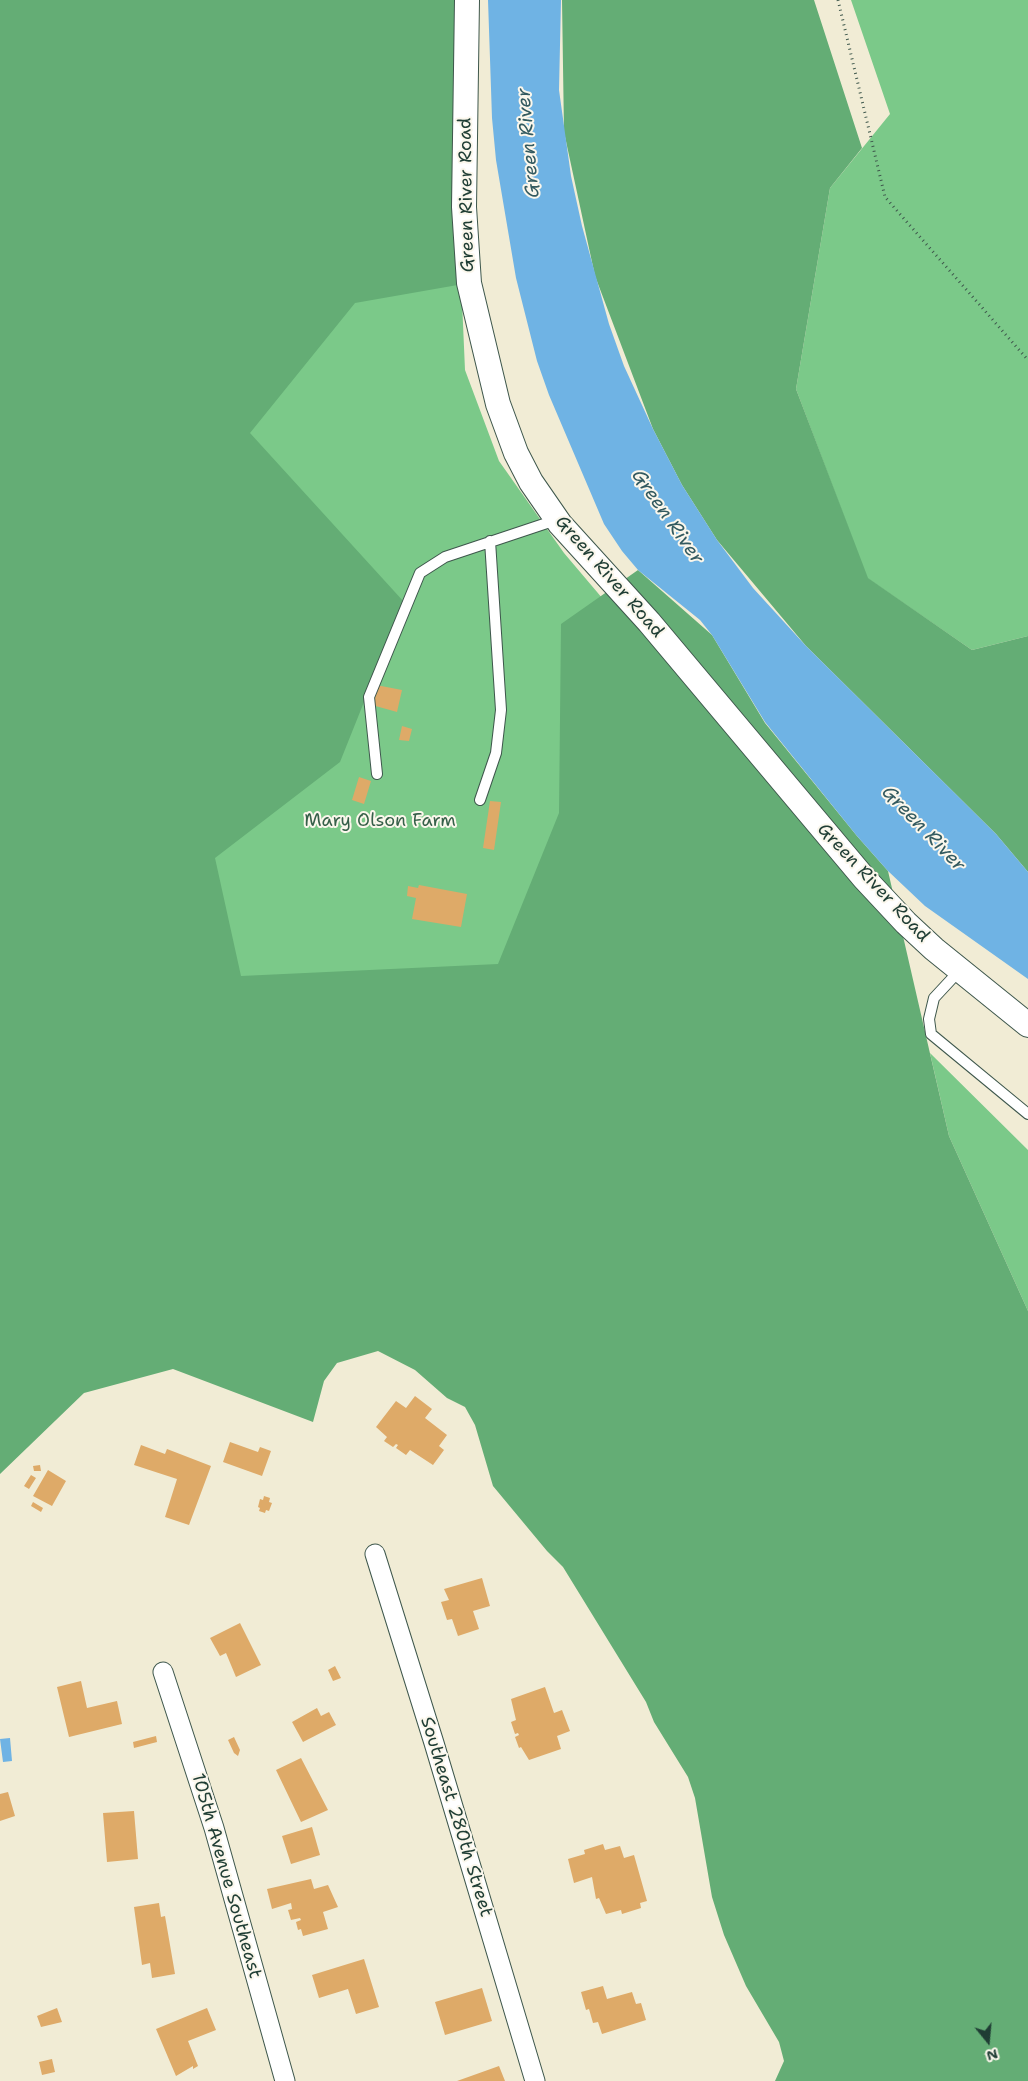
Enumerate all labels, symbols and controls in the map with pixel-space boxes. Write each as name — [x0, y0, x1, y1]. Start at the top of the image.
water label: Green River — [513, 87, 545, 199]
street label: Green River Road — [455, 117, 479, 273]
water label: Green River — [626, 465, 708, 569]
street label: Green River Road — [550, 512, 668, 642]
water label: Green River — [876, 781, 970, 877]
park label: Mary Olson Farm — [304, 810, 456, 832]
street label: Green River Road — [812, 819, 934, 947]
street label: Southeast 280th Street — [415, 1714, 497, 1920]
street label: 105th Avenue Southeast — [186, 1771, 266, 1981]
north arrow — [963, 2016, 1013, 2066]
text: N — [984, 2045, 1000, 2066]

